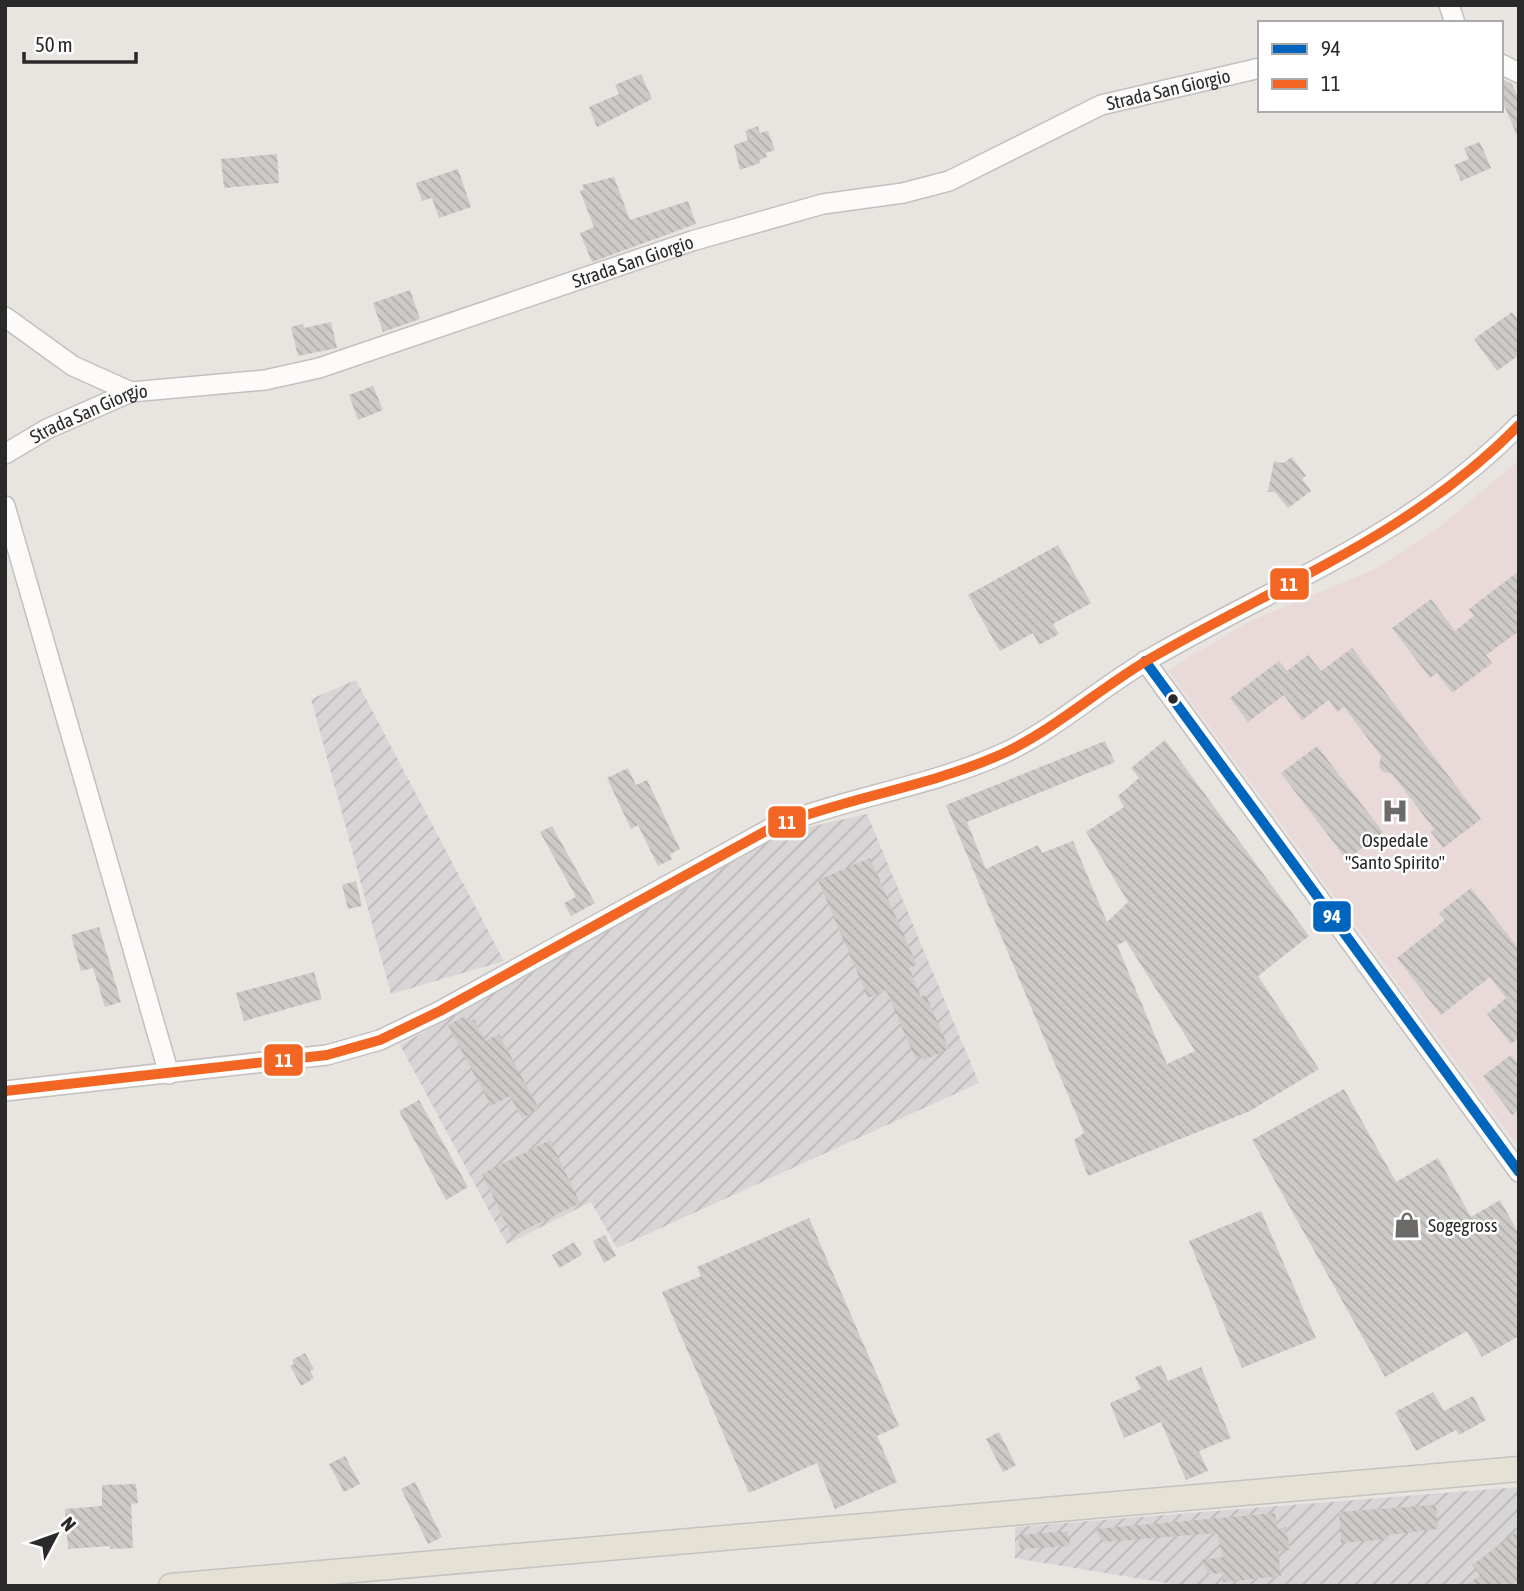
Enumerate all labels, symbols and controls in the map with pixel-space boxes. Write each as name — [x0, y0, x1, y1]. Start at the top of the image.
scale bar — [24, 21, 136, 65]
legend — [1258, 21, 1503, 112]
text: 50 m — [35, 32, 73, 56]
text: 94 — [1321, 36, 1341, 60]
street label: Strada San Giorgio — [1104, 64, 1233, 114]
text: 11 — [1321, 71, 1341, 95]
street label: Strada San Giorgio — [569, 230, 696, 292]
street label: Strada San Giorgio — [26, 380, 149, 448]
line badge: 11 — [1269, 567, 1310, 601]
text: 11 — [1280, 573, 1298, 595]
unlabelled marker — [1166, 692, 1180, 706]
hospital icon: Ospedale "Santo Spirito" — [1380, 796, 1410, 826]
line badge: 11 — [767, 805, 807, 839]
text: 11 — [778, 811, 796, 833]
place label: Ospedale "Santo Spirito" — [1345, 829, 1445, 873]
line badge: 94 — [1312, 900, 1352, 933]
text: 94 — [1323, 905, 1341, 927]
line badge: 11 — [263, 1043, 304, 1077]
text: 11 — [275, 1049, 293, 1071]
shop icon: Sogegross — [1392, 1210, 1422, 1240]
place label: Sogegross — [1428, 1214, 1498, 1236]
north arrow — [21, 1500, 91, 1570]
text: N — [57, 1512, 81, 1535]

